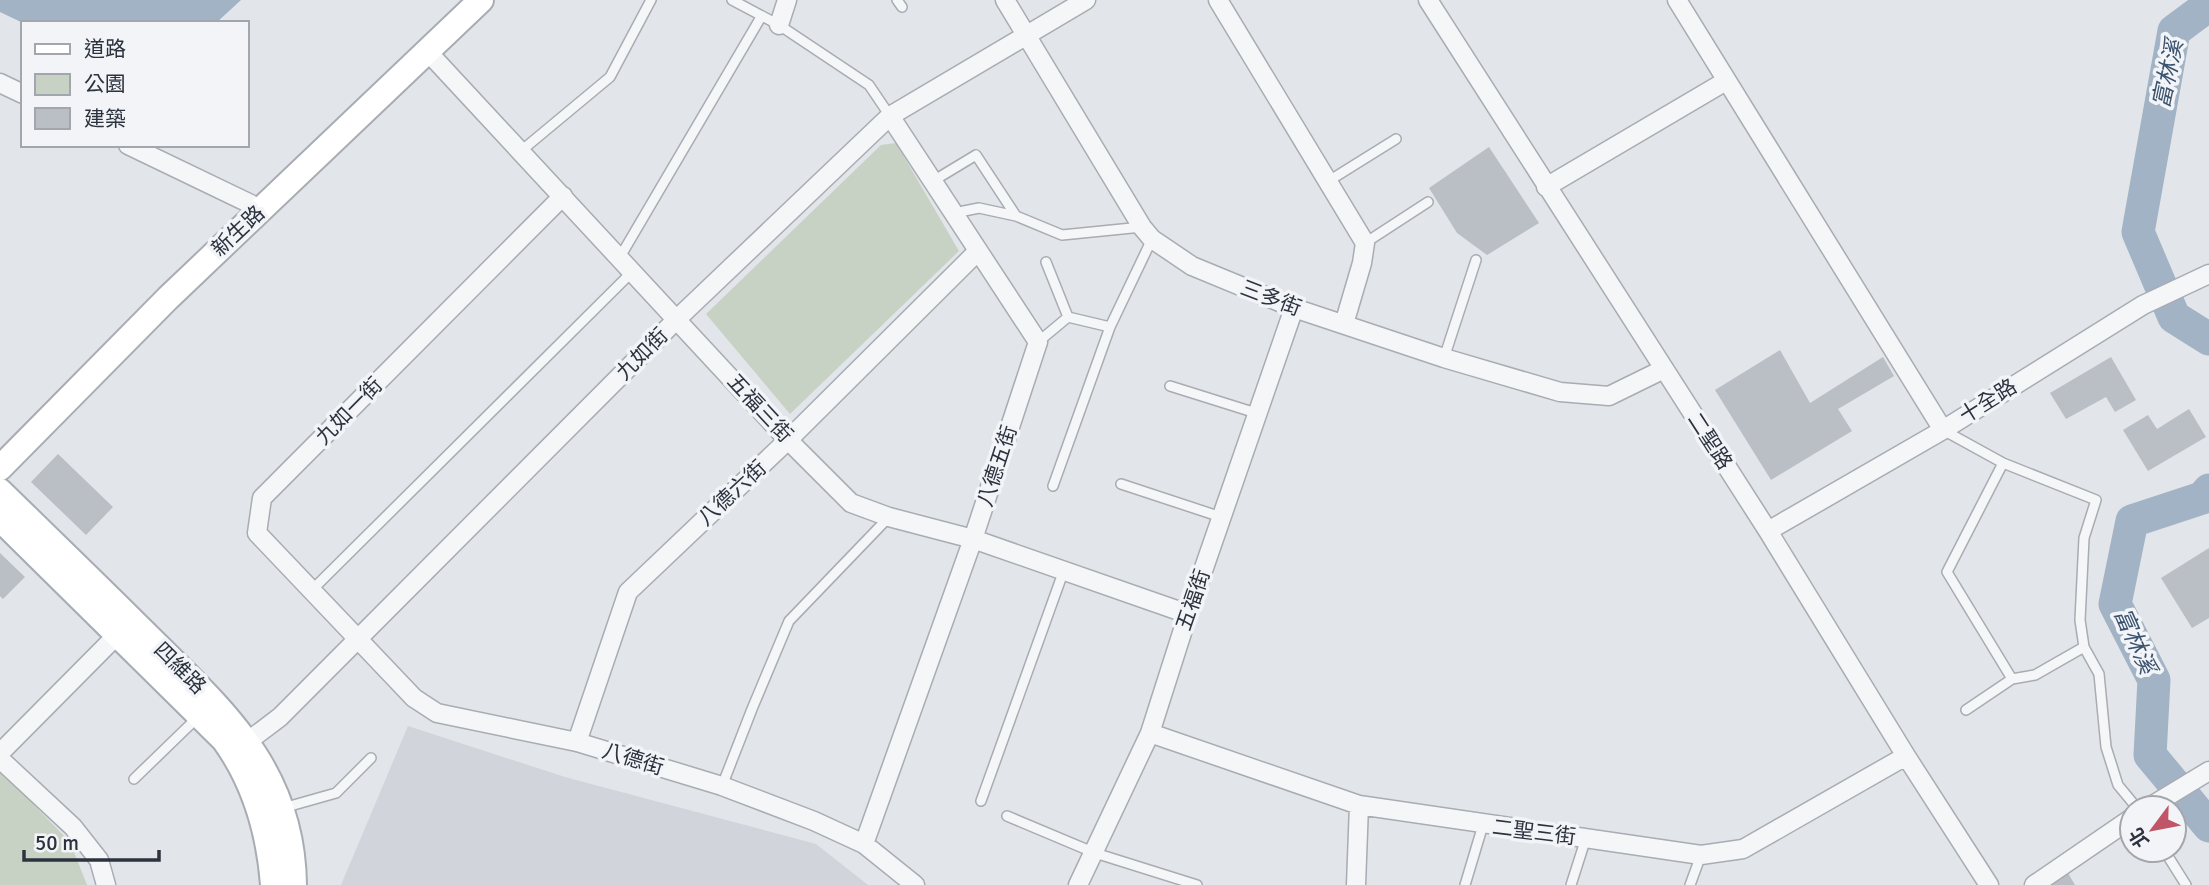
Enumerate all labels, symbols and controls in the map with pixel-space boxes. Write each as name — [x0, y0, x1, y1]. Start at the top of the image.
legend — [21, 21, 248, 147]
water label: 富林溪 — [2147, 34, 2190, 111]
text: 道路 — [84, 36, 126, 62]
text: 公園 — [84, 71, 126, 97]
text: 建築 — [84, 106, 126, 132]
street label: 新生路 — [206, 200, 270, 262]
street label: 三多街 — [1237, 275, 1305, 321]
street label: 九如街 — [611, 323, 673, 385]
street label: 五福三街 — [722, 368, 798, 448]
street label: 九如一街 — [310, 372, 388, 450]
street label: 十全路 — [1954, 373, 2022, 429]
street label: 二聖路 — [1682, 408, 1738, 474]
street label: 八德五街 — [972, 422, 1022, 510]
street label: 八德六街 — [692, 455, 772, 531]
street label: 五福街 — [1170, 566, 1216, 634]
water label: 富林溪 — [2108, 604, 2163, 681]
street label: 四維路 — [149, 637, 211, 699]
street label: 八德街 — [599, 737, 667, 781]
north arrow — [2118, 794, 2188, 864]
street label: 二聖三街 — [1491, 814, 1577, 850]
scale bar — [24, 818, 159, 862]
text: 北 — [2124, 823, 2155, 852]
text: 50 m — [35, 830, 79, 856]

